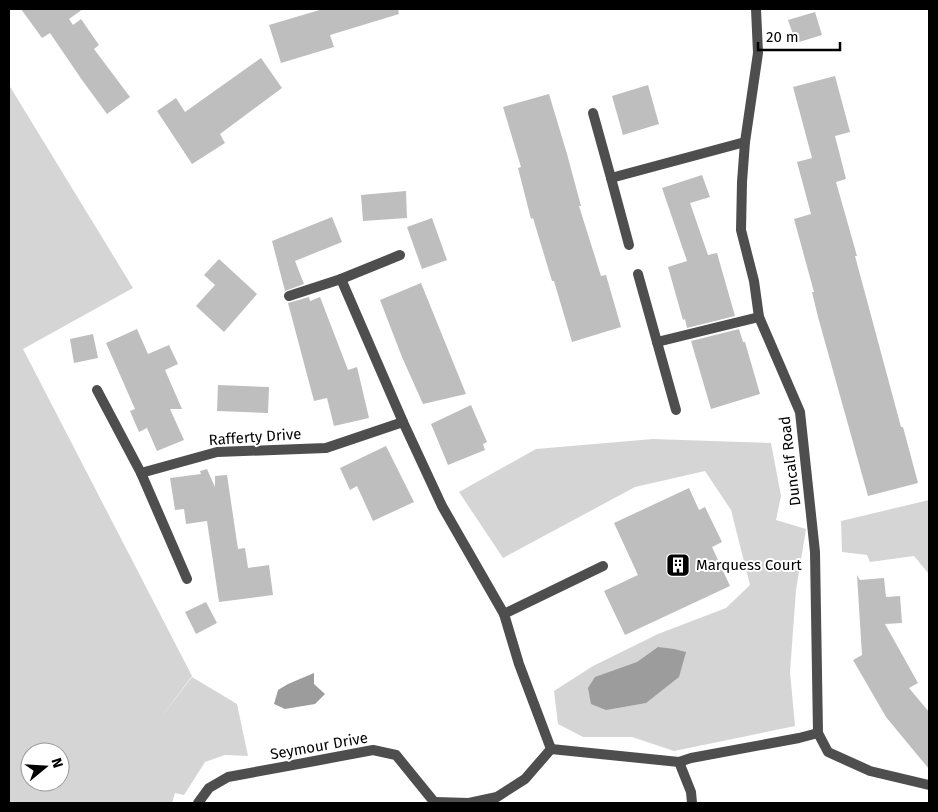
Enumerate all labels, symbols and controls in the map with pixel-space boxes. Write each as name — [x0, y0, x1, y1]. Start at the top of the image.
scale bar — [758, 20, 840, 52]
text: 20 m — [766, 28, 799, 46]
street label: Duncalf Road — [776, 415, 804, 507]
street label: Rafferty Drive — [208, 425, 302, 449]
building icon: Marquess Court — [665, 552, 691, 578]
place label: Marquess Court — [696, 556, 802, 574]
street label: Seymour Drive — [269, 729, 369, 763]
north arrow — [20, 742, 70, 792]
text: N — [47, 756, 66, 770]

